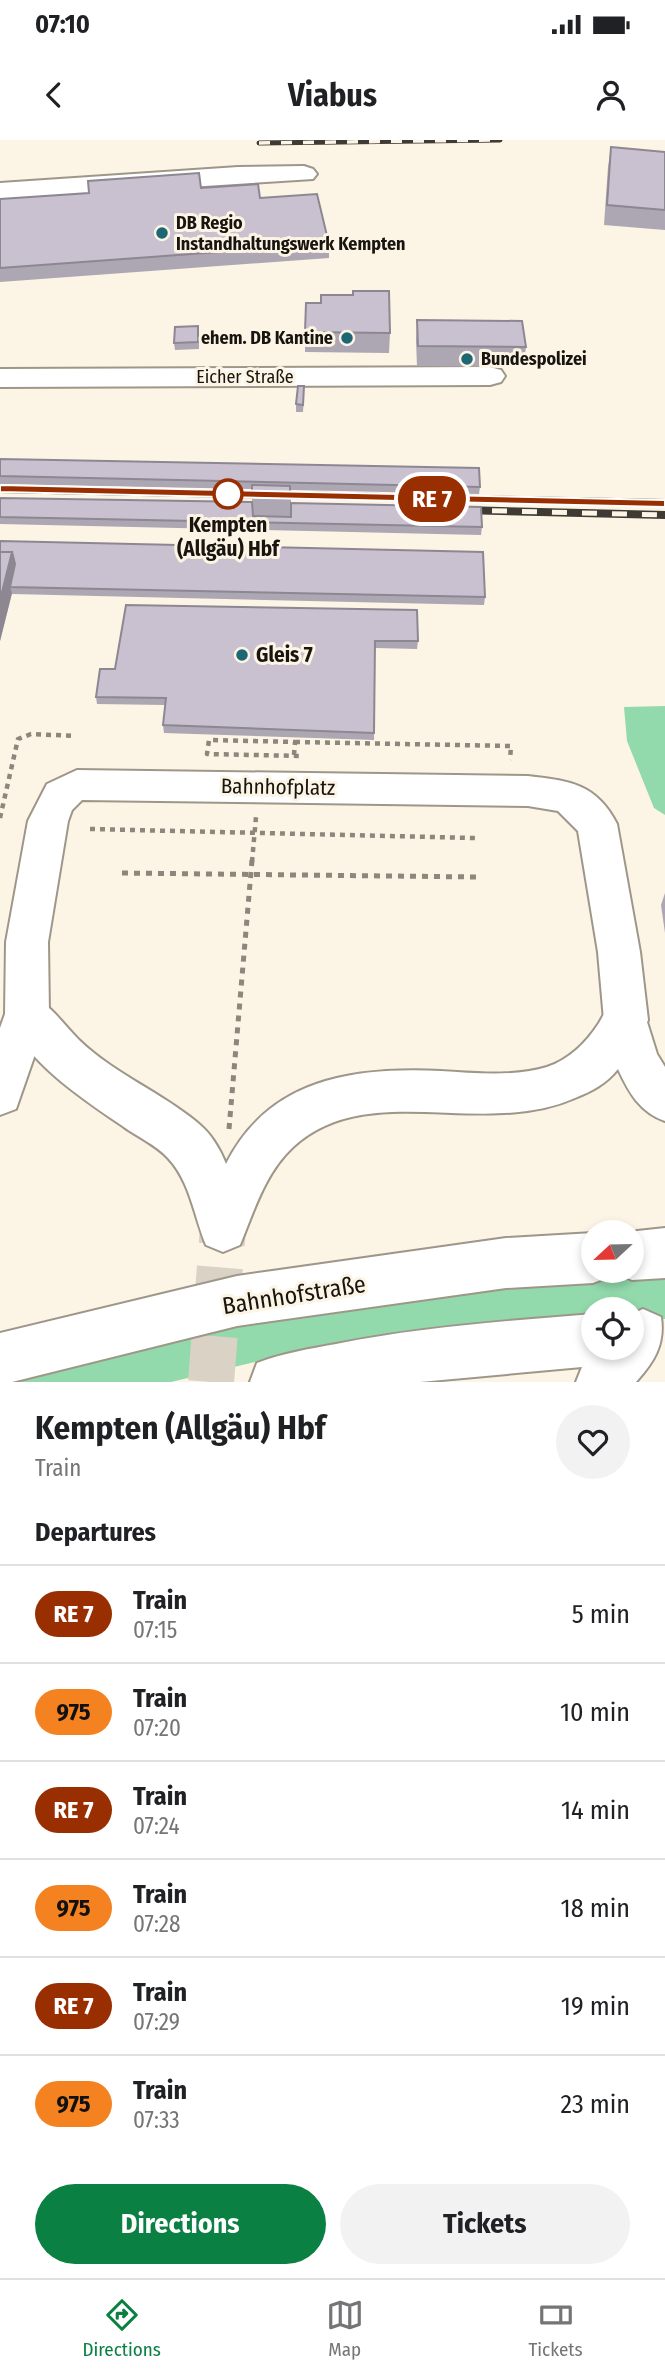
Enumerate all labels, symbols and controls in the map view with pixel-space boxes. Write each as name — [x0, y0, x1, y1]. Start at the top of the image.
text: 07:10 — [35, 9, 90, 40]
icon: back — [35, 76, 73, 114]
text: Viabus — [288, 76, 377, 114]
icon: person — [592, 76, 630, 114]
place label: DB Regio Instandhaltungswerk Kempten — [176, 212, 406, 255]
marker: DB Regio Instandhaltungswerk Kempten — [154, 225, 170, 241]
place label: ehem. DB Kantine — [201, 327, 333, 349]
marker: ehem. DB Kantine — [339, 330, 355, 346]
place label: Bundespolizei — [481, 348, 587, 370]
marker: Bundespolizei — [459, 351, 475, 367]
street label: Eicher Straße — [196, 366, 294, 388]
line badge: RE 7 — [383, 476, 481, 522]
marker: Kempten (Allgäu) Hbf — [213, 479, 243, 509]
text: RE 7 — [412, 485, 452, 513]
place label: Kempten (Allgäu) Hbf — [177, 512, 281, 562]
place label: Gleis 7 — [256, 642, 313, 668]
marker: Gleis 7 — [234, 647, 250, 663]
street label: Bahnhofplatz — [221, 773, 335, 801]
north arrow — [581, 1220, 644, 1283]
map controls — [581, 1220, 644, 1360]
street label: Bahnhofstraße — [220, 1270, 368, 1320]
button: locate — [581, 1297, 644, 1360]
button: heart — [556, 1405, 630, 1479]
text: Kempten (Allgäu) Hbf — [35, 1408, 326, 1448]
text: Train — [35, 1454, 81, 1482]
text: Departures — [35, 1517, 156, 1548]
text: Train — [133, 1585, 187, 1616]
text: 5 min — [572, 1599, 630, 1630]
text: RE 7 — [53, 1600, 94, 1628]
text: 07:15 — [133, 1616, 177, 1644]
text: Train — [133, 1683, 187, 1714]
text: 10 min — [560, 1697, 630, 1728]
text: 975 — [57, 1698, 90, 1726]
text: 07:20 — [133, 1714, 181, 1742]
text: Train — [133, 1781, 187, 1812]
text: 14 min — [561, 1795, 630, 1826]
text: RE 7 — [53, 1796, 94, 1824]
text: 07:24 — [133, 1812, 180, 1840]
text: Train — [133, 1879, 187, 1910]
text: 18 min — [561, 1893, 630, 1924]
text: 975 — [57, 1894, 90, 1922]
text: 07:28 — [133, 1910, 180, 1938]
text: Train — [133, 1977, 187, 2008]
text: 19 min — [561, 1991, 630, 2022]
text: RE 7 — [53, 1992, 94, 2020]
text: 07:29 — [133, 2008, 180, 2036]
text: Train — [133, 2075, 187, 2106]
text: 23 min — [561, 2089, 630, 2120]
text: 975 — [57, 2090, 90, 2118]
text: 07:33 — [133, 2106, 180, 2134]
button: Directions — [35, 2184, 326, 2264]
button: Tickets — [340, 2184, 630, 2264]
tab: Directions — [82, 2296, 161, 2361]
tab: Map — [326, 2296, 364, 2361]
tab: Tickets — [528, 2296, 583, 2361]

